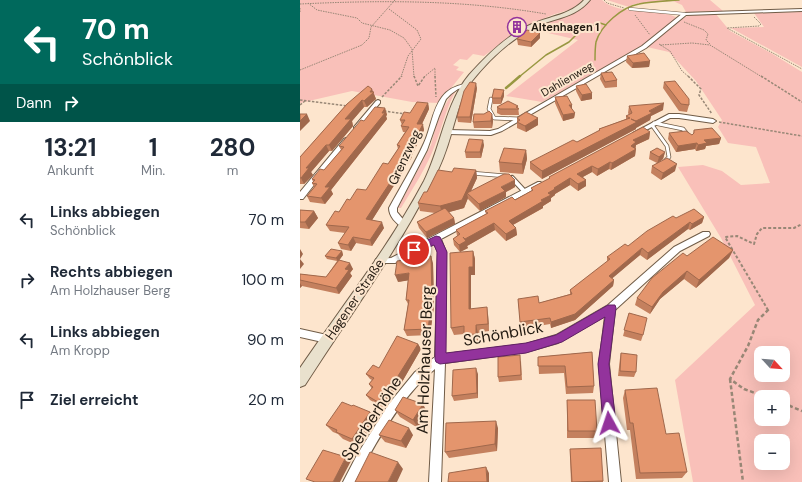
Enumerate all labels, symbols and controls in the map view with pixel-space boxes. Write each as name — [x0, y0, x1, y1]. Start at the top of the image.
text: 70 m — [82, 11, 150, 48]
icon: left — [16, 16, 68, 68]
building icon: Altenhagen 1 — [506, 16, 528, 38]
place label: Altenhagen 1 — [531, 20, 599, 34]
text: Schönblick — [82, 47, 173, 71]
street label: Dahlienweg — [538, 58, 596, 100]
icon: right — [60, 92, 82, 114]
text: Dann — [16, 93, 52, 113]
street label: Grenzweg — [384, 127, 425, 188]
text: 13:21 — [45, 132, 96, 163]
text: 1 — [149, 132, 157, 163]
text: 280 — [210, 132, 255, 163]
text: Ankunft — [47, 162, 94, 179]
text: Min. — [141, 162, 165, 179]
text: m — [227, 162, 238, 179]
text: Links abbiegen — [50, 202, 160, 222]
icon: left — [16, 209, 38, 231]
text: 70 m — [249, 210, 284, 230]
text: Schönblick — [50, 222, 116, 239]
pin — [397, 233, 431, 267]
icon: arrive — [403, 239, 425, 261]
street label: Hagener Straße — [321, 256, 388, 343]
text: Rechts abbiegen — [50, 262, 173, 282]
icon: right — [16, 269, 38, 291]
text: 100 m — [241, 270, 284, 290]
text: Am Holzhauser Berg — [50, 282, 170, 299]
street label: Am Holzhauser Berg — [411, 286, 438, 434]
street label: Schönblick — [461, 316, 545, 351]
text: Links abbiegen — [50, 322, 160, 342]
icon: left — [16, 329, 38, 351]
text: 90 m — [247, 330, 284, 350]
text: Am Kropp — [50, 342, 110, 359]
north arrow — [754, 346, 790, 382]
map controls — [754, 346, 790, 470]
street label: Sperberhöhe — [336, 372, 406, 464]
icon: arrive — [16, 389, 38, 411]
text: Ziel erreicht — [50, 390, 139, 410]
text: 20 m — [248, 390, 284, 410]
button: + — [754, 390, 790, 426]
position arrow — [588, 402, 630, 444]
button: − — [754, 434, 790, 470]

